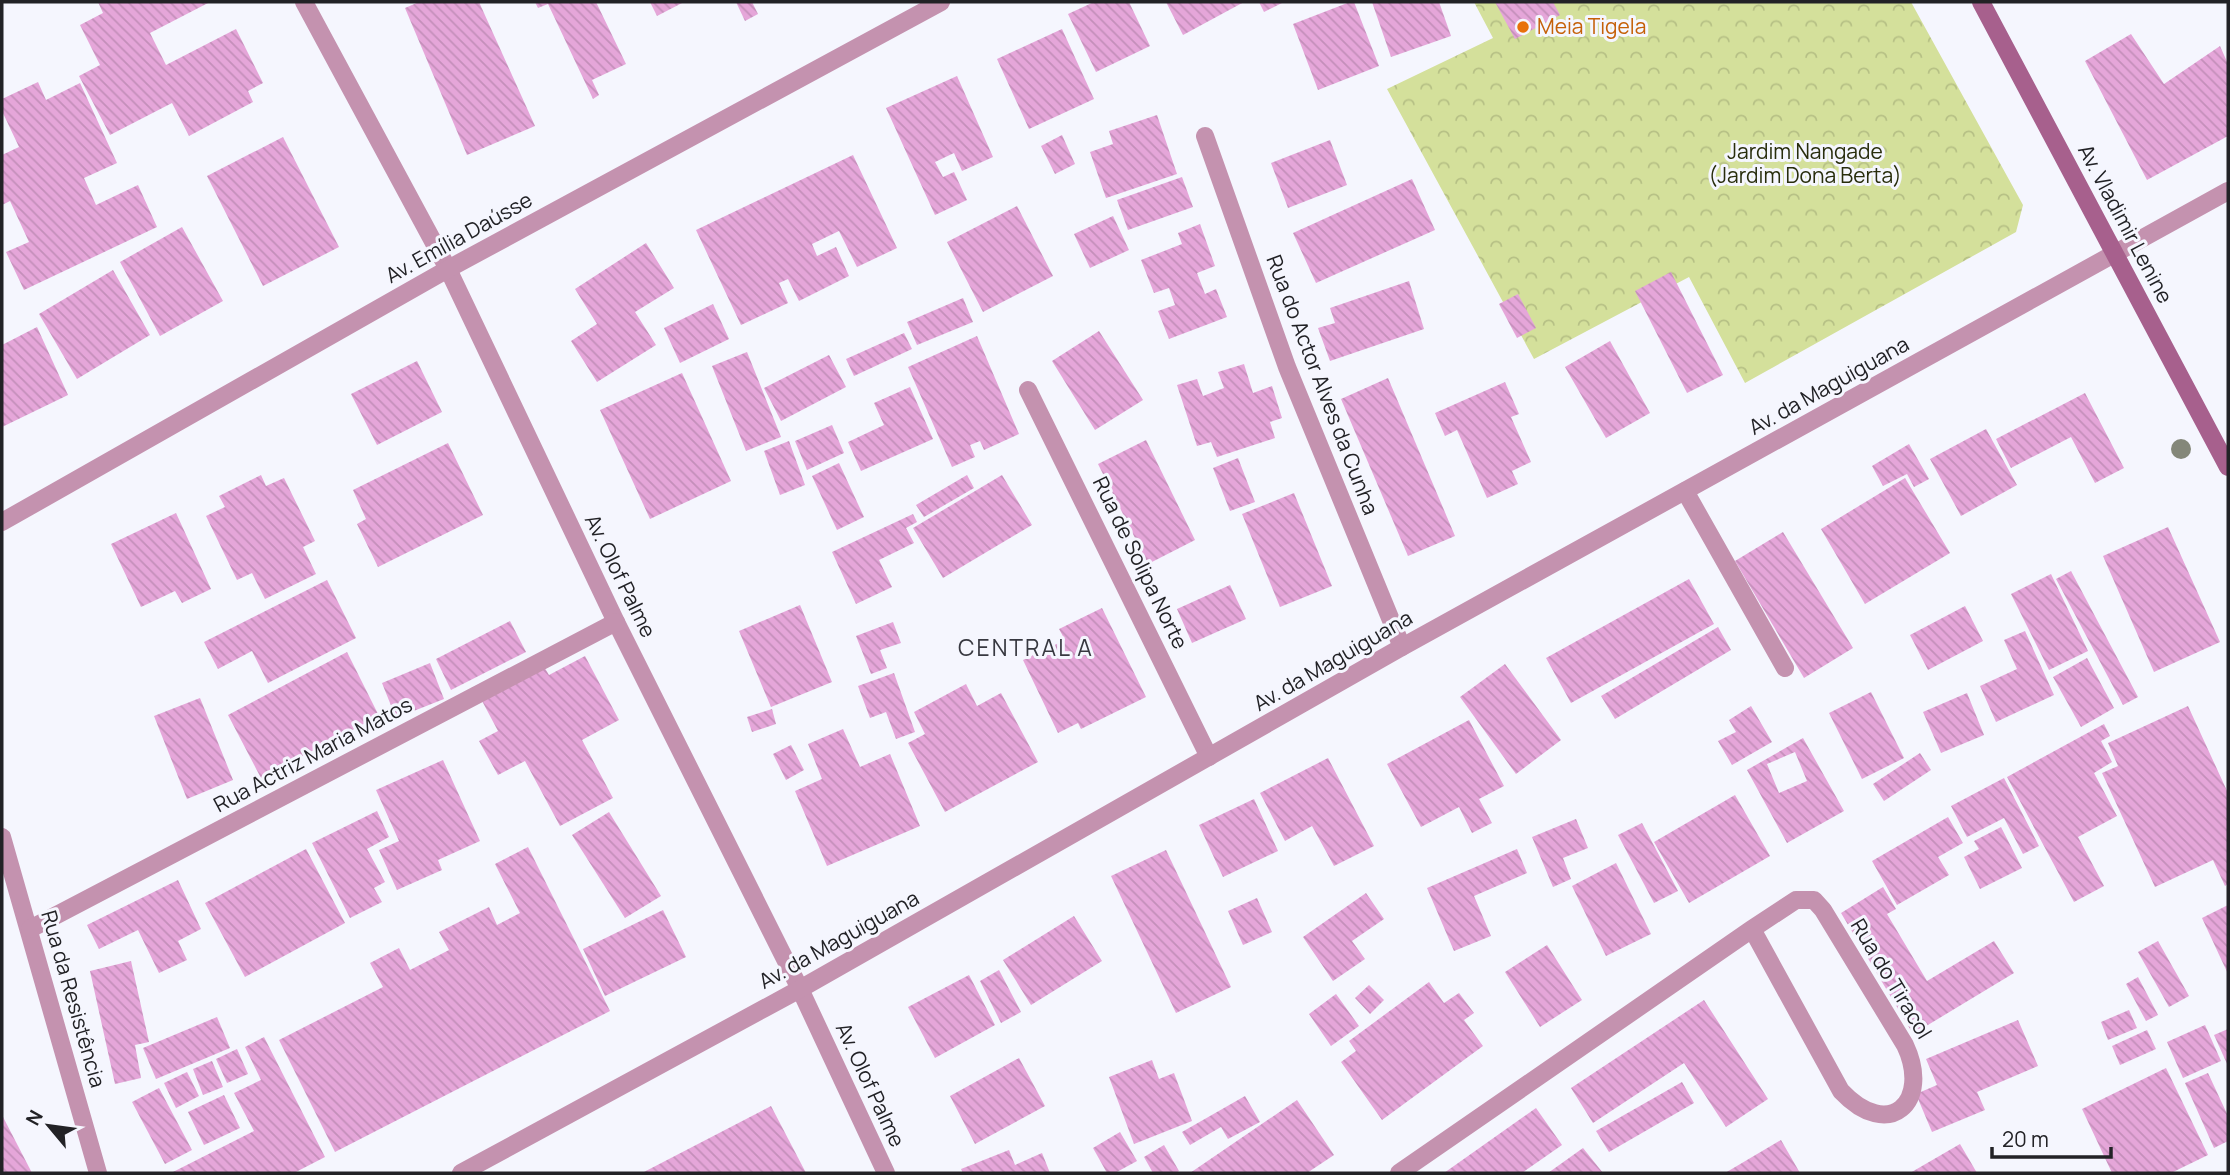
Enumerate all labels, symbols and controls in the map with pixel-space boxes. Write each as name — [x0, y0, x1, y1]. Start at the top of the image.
place label: Meia Tigela — [1537, 12, 1646, 40]
marker: Meia Tigela — [1515, 19, 1531, 35]
park label: Jardim Nangade (Jardim Dona Berta) — [1708, 137, 1902, 189]
street label: Av. Vladimir Lenine — [2072, 139, 2180, 308]
street label: Av. Emília Daússe — [380, 185, 537, 289]
street label: Rua do Actor Alves da Cunha — [1260, 251, 1385, 519]
street label: Av. da Maguiguana — [1743, 329, 1914, 441]
street label: Rua de Solipa Norte — [1087, 472, 1195, 653]
street label: Av. Olof Palme — [579, 509, 663, 642]
street label: Av. da Maguiguana — [1248, 603, 1417, 717]
district label: CENTRAL A — [958, 631, 1094, 663]
street label: Rua Actriz Maria Matos — [208, 690, 417, 818]
street label: Av. da Maguiguana — [753, 883, 924, 995]
street label: Rua da Resistência — [35, 907, 113, 1091]
street label: Rua do Tiracol — [1845, 913, 1939, 1044]
street label: Av. Olof Palme — [830, 1018, 912, 1151]
north arrow — [14, 1091, 84, 1161]
text: N — [19, 1105, 49, 1130]
scale bar — [1992, 1116, 2111, 1160]
text: 20 m — [2002, 1125, 2049, 1153]

